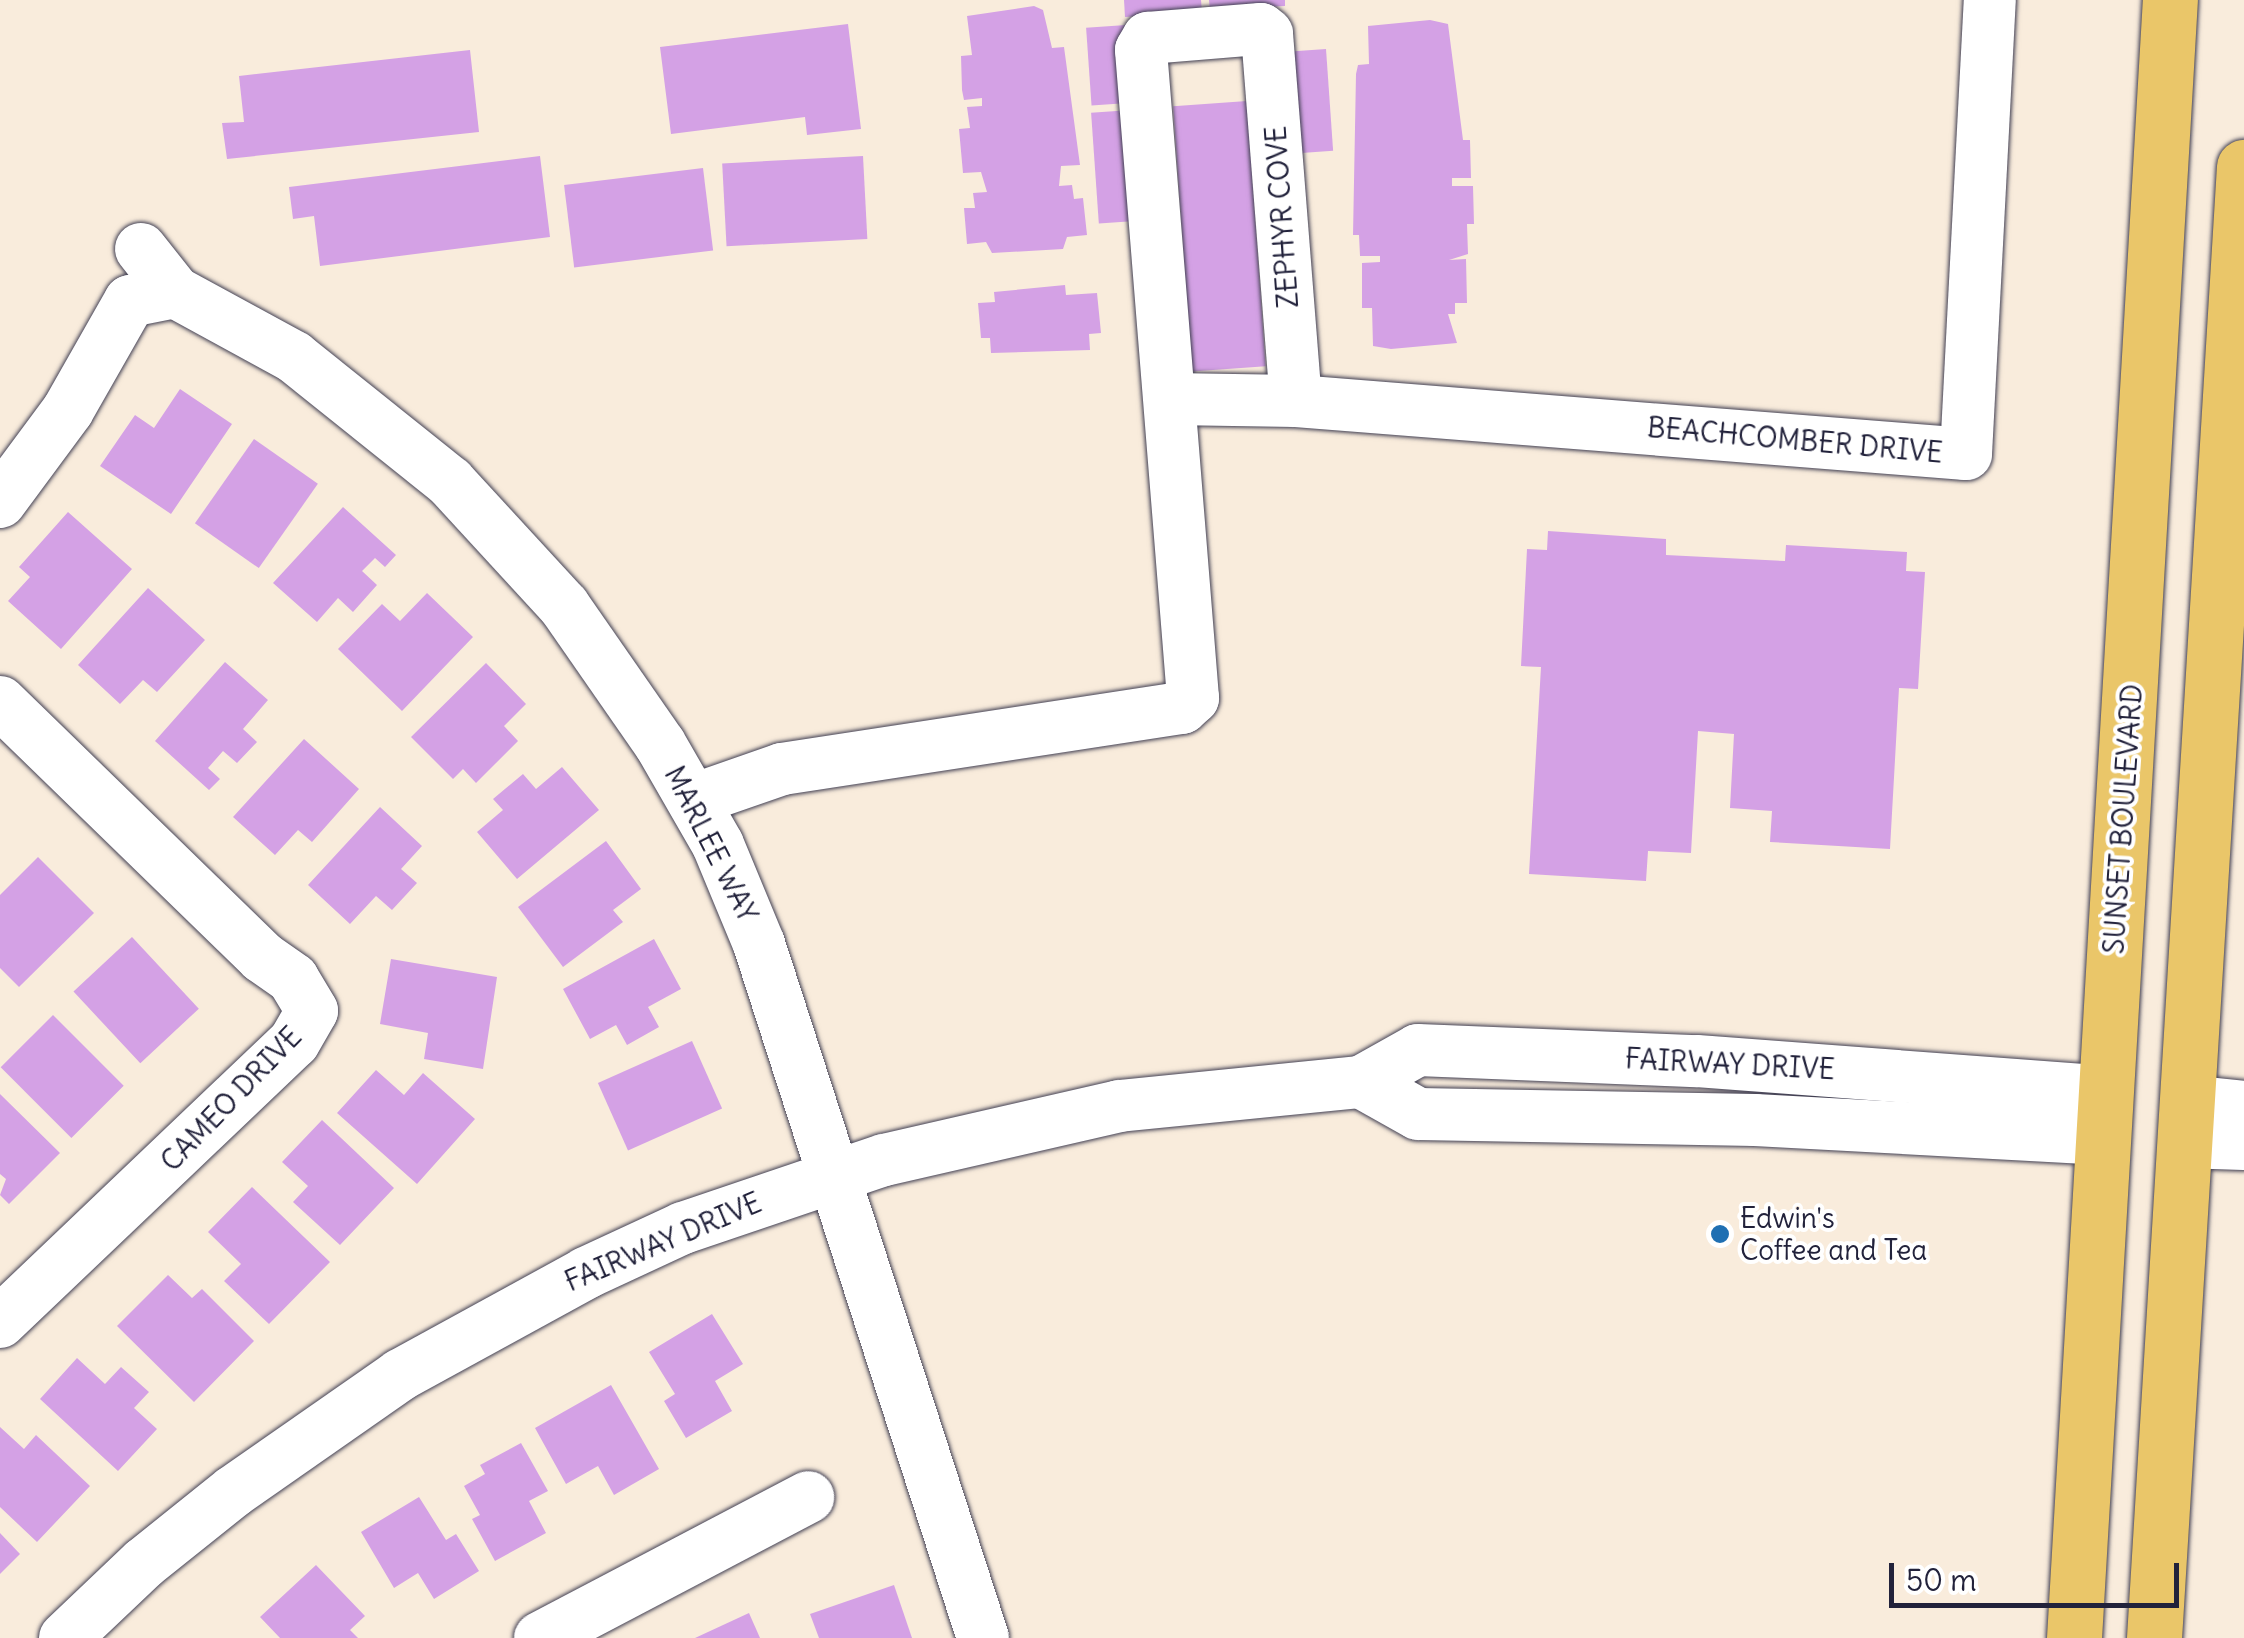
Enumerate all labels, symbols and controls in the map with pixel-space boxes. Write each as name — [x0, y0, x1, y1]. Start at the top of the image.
street label: ZEPHYR COVE — [1259, 125, 1305, 309]
street label: BEACHCOMBER DRIVE — [1646, 410, 1944, 470]
street label: SUNSET BOULEVARD — [2097, 683, 2149, 955]
street label: MARLEE WAY — [657, 761, 765, 927]
street label: CAMEO DRIVE — [154, 1020, 308, 1178]
street label: FAIRWAY DRIVE — [1624, 1042, 1836, 1086]
street label: FAIRWAY DRIVE — [560, 1185, 766, 1299]
place label: Edwin's Coffee and Tea — [1740, 1201, 1927, 1267]
marker: Edwin's Coffee and Tea — [1709, 1223, 1731, 1245]
scale bar — [1894, 1543, 2184, 1605]
text: 50 m — [1906, 1561, 1976, 1599]

